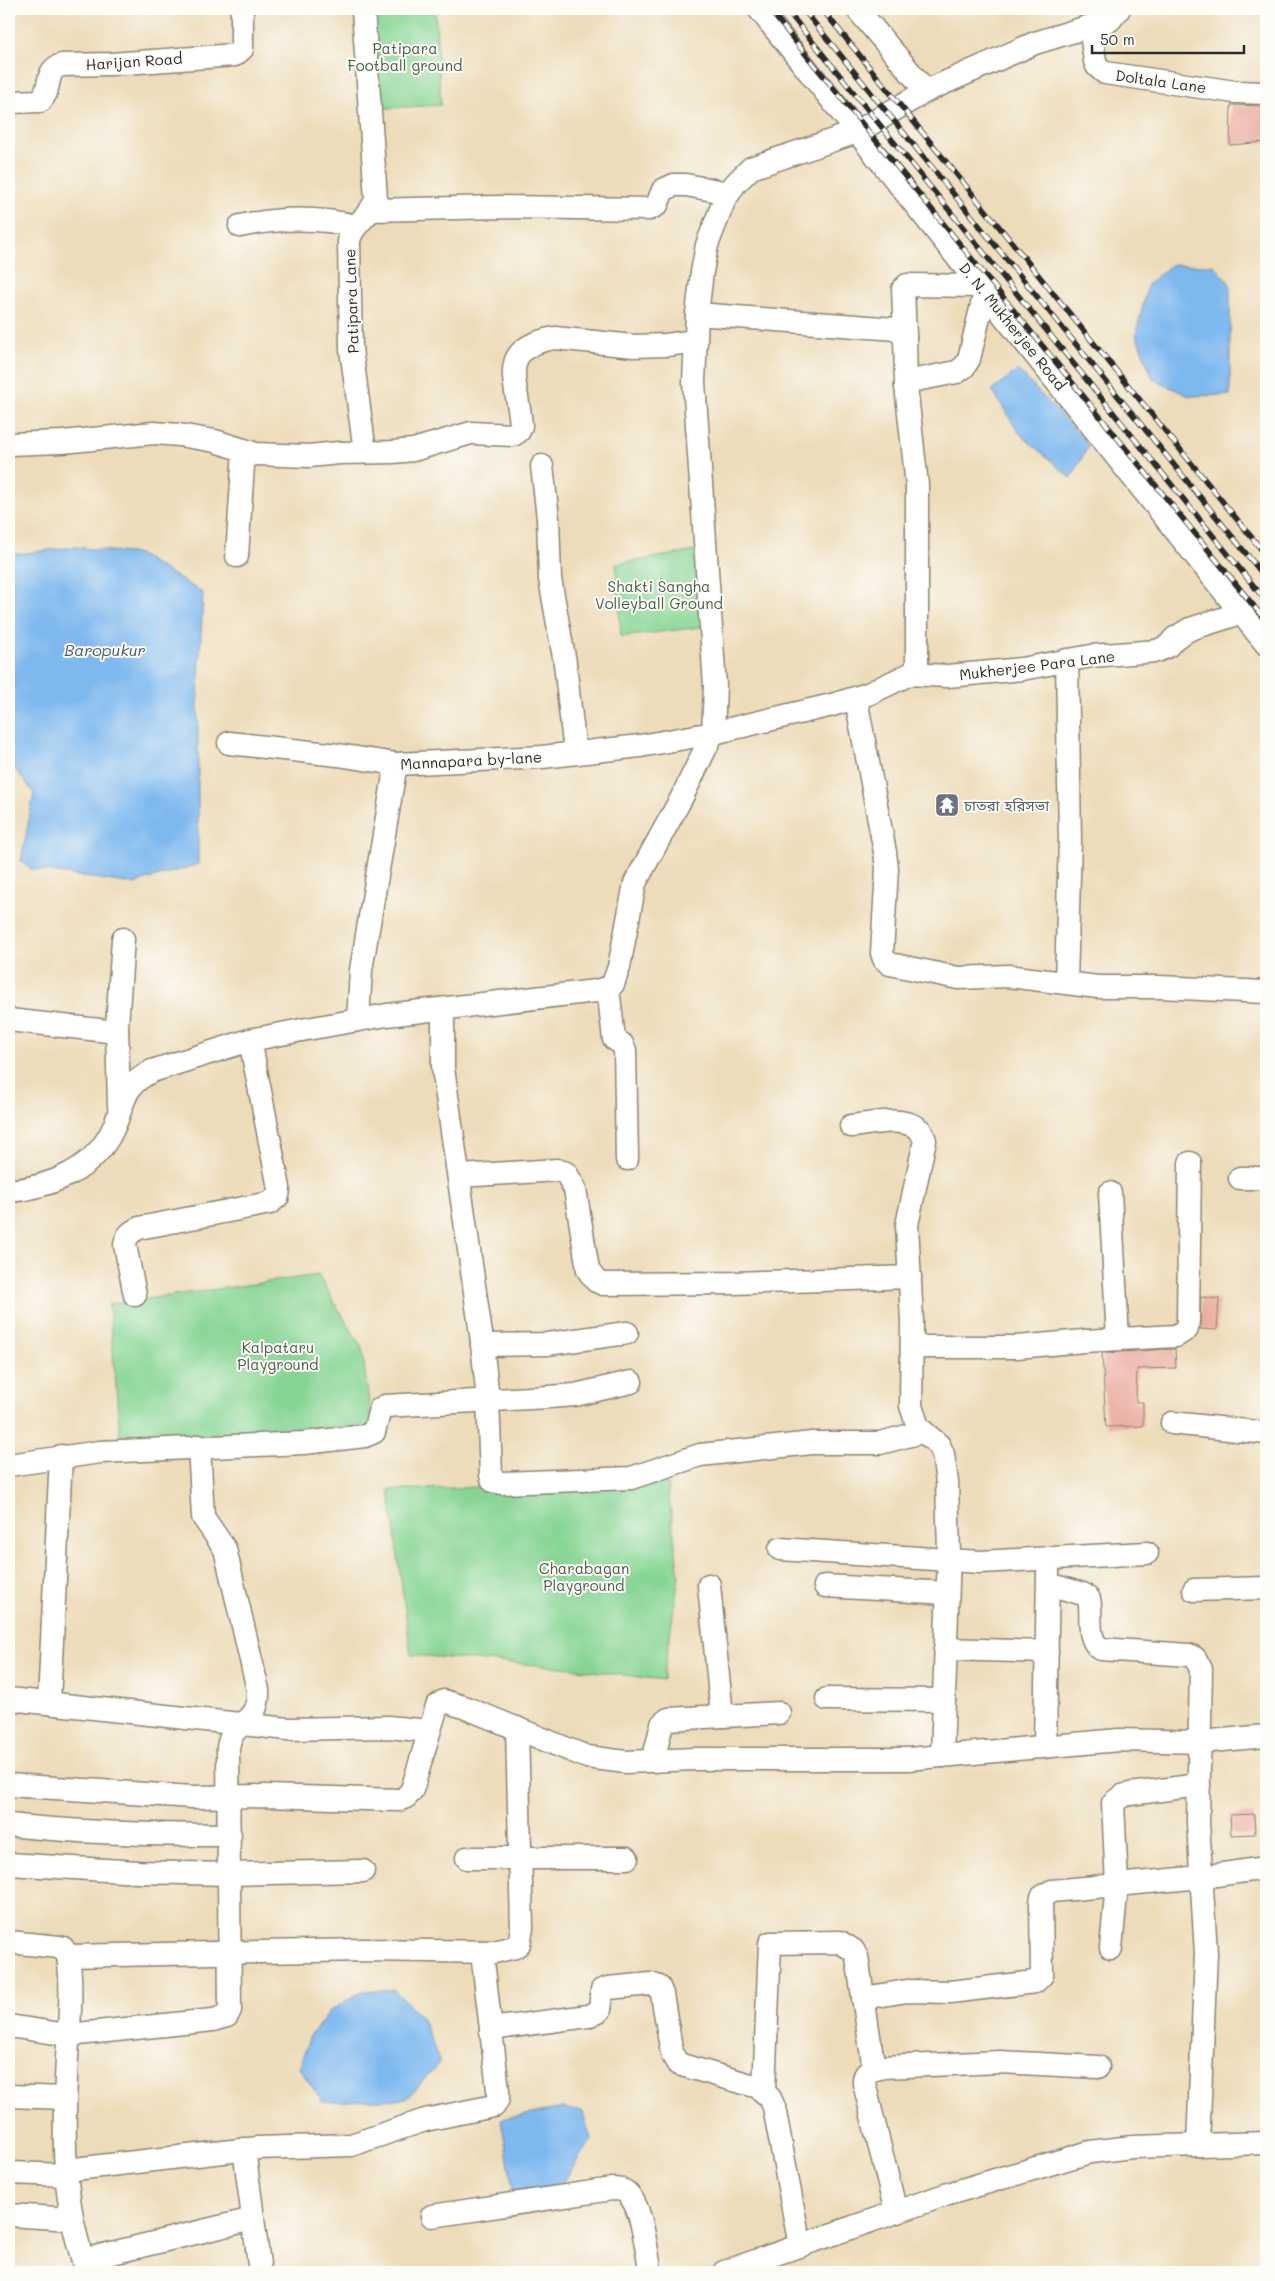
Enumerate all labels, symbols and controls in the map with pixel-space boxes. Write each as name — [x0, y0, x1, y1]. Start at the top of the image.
scale bar — [1092, 22, 1245, 54]
text: 50 m — [1100, 29, 1135, 49]
park label: Patipara Football ground — [347, 38, 463, 75]
street label: Harijan Road — [85, 48, 183, 74]
street label: Doltala Lane — [1114, 65, 1208, 97]
street label: Patipara Lane — [339, 248, 363, 354]
street label: D. N. Mukherjee Road — [955, 258, 1071, 394]
park label: Shakti Sangha Volleyball Ground — [595, 576, 723, 613]
water label: Baropukur — [64, 639, 146, 660]
street label: Mukherjee Para Lane — [958, 646, 1116, 684]
street label: Mannapara by-lane — [400, 746, 542, 774]
temple icon: চাতরা হরিসভা — [934, 792, 960, 818]
place label: চাতরা হরিসভা — [963, 795, 1050, 815]
park label: Kalpataru Playground — [237, 1337, 319, 1374]
park label: Charabagan Playground — [539, 1558, 629, 1595]

